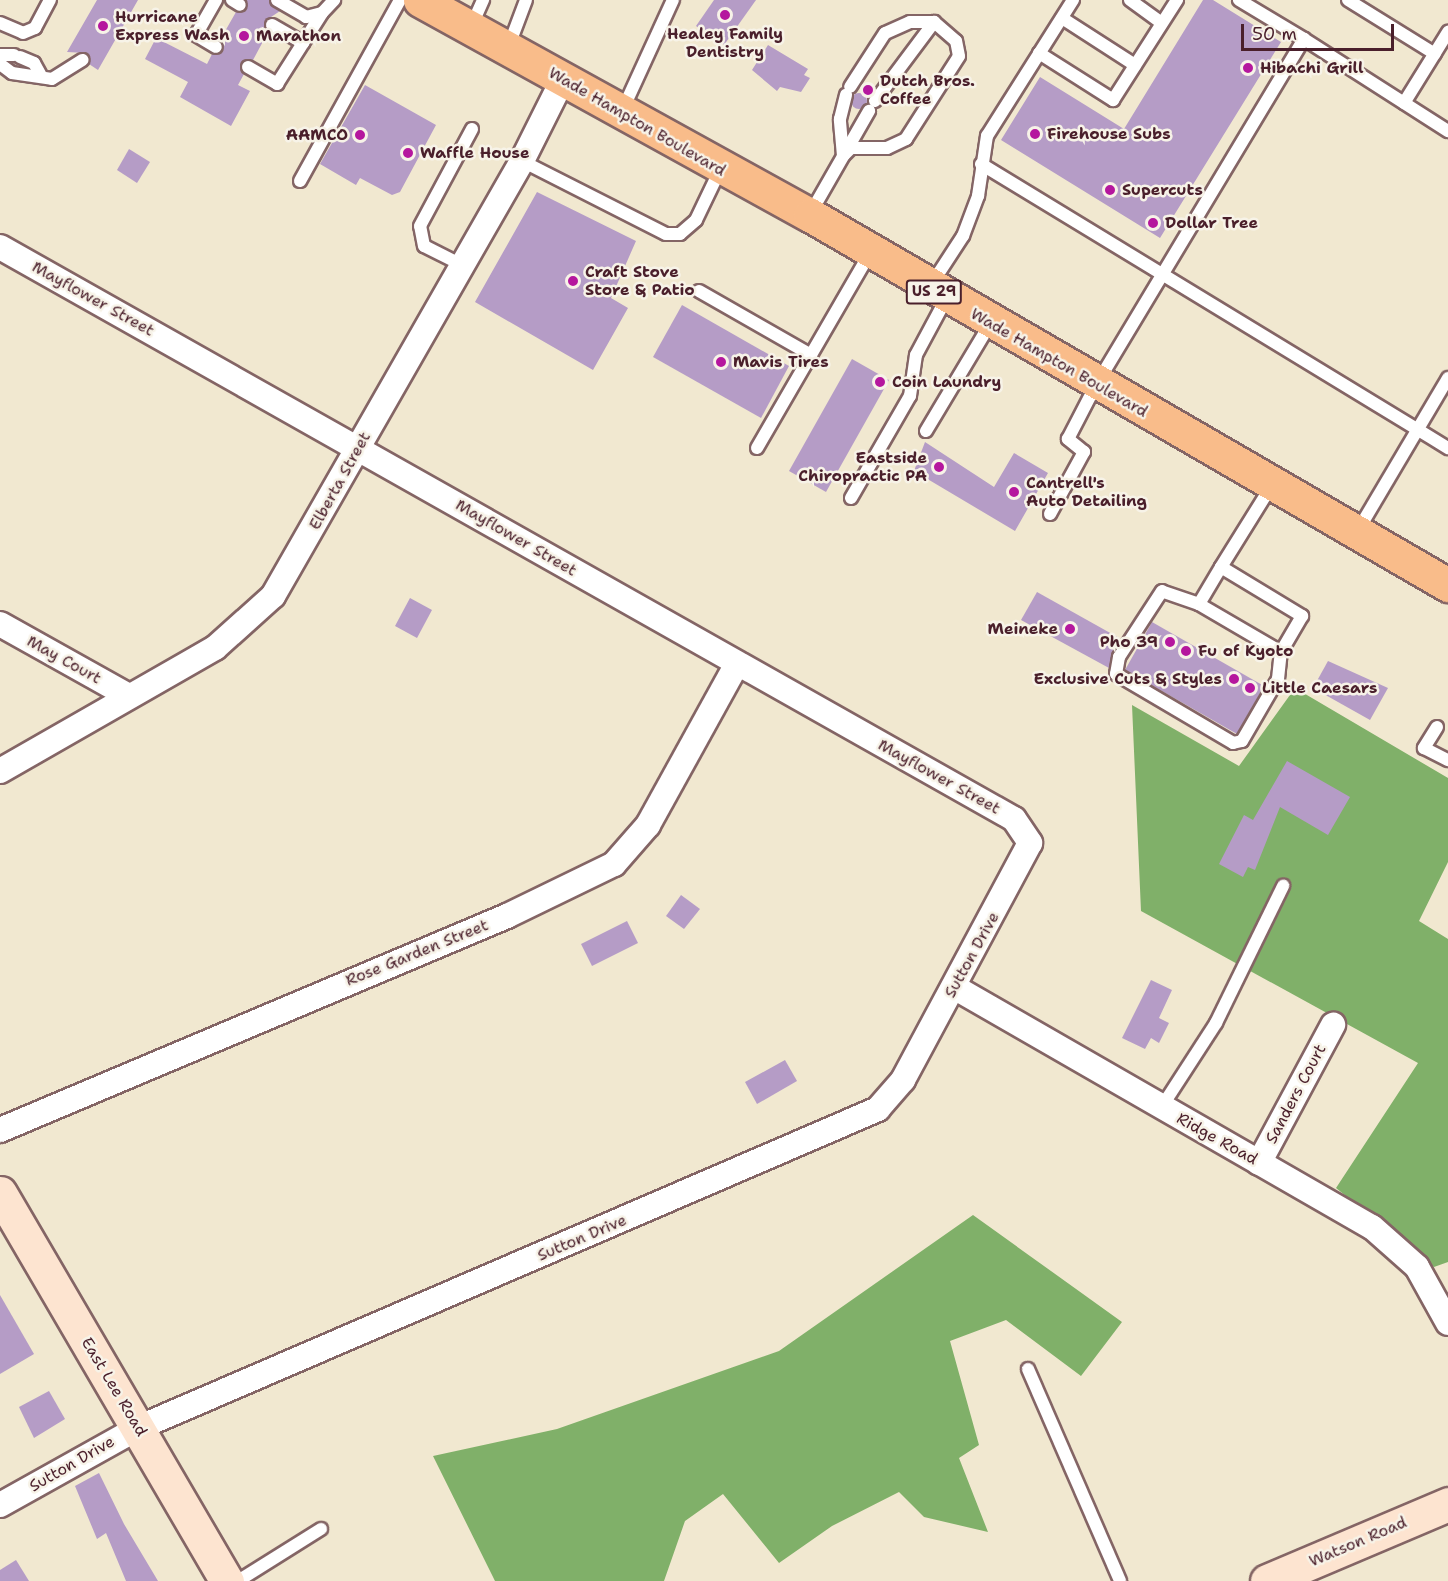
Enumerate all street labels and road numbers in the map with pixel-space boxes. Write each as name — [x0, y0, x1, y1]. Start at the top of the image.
street label: Wade Hampton Boulevard — [545, 63, 729, 181]
street label: Mayflower Street — [29, 257, 157, 341]
road number: US 29 — [906, 280, 962, 304]
street label: Wade Hampton Boulevard — [967, 304, 1151, 422]
street label: Elberta Street — [305, 429, 375, 533]
street label: Mayflower Street — [452, 496, 580, 580]
street label: May Court — [23, 632, 105, 688]
street label: Mayflower Street — [875, 735, 1003, 819]
street label: Sutton Drive — [941, 909, 1003, 1001]
street label: Rose Garden Street — [343, 916, 491, 990]
street label: Sanders Court — [1262, 1041, 1330, 1147]
street label: Ridge Road — [1173, 1109, 1261, 1169]
street label: Sutton Drive — [535, 1211, 629, 1265]
street label: East Lee Road — [77, 1334, 151, 1440]
street label: Sutton Drive — [26, 1432, 118, 1496]
street label: Watson Road — [1306, 1513, 1410, 1571]

